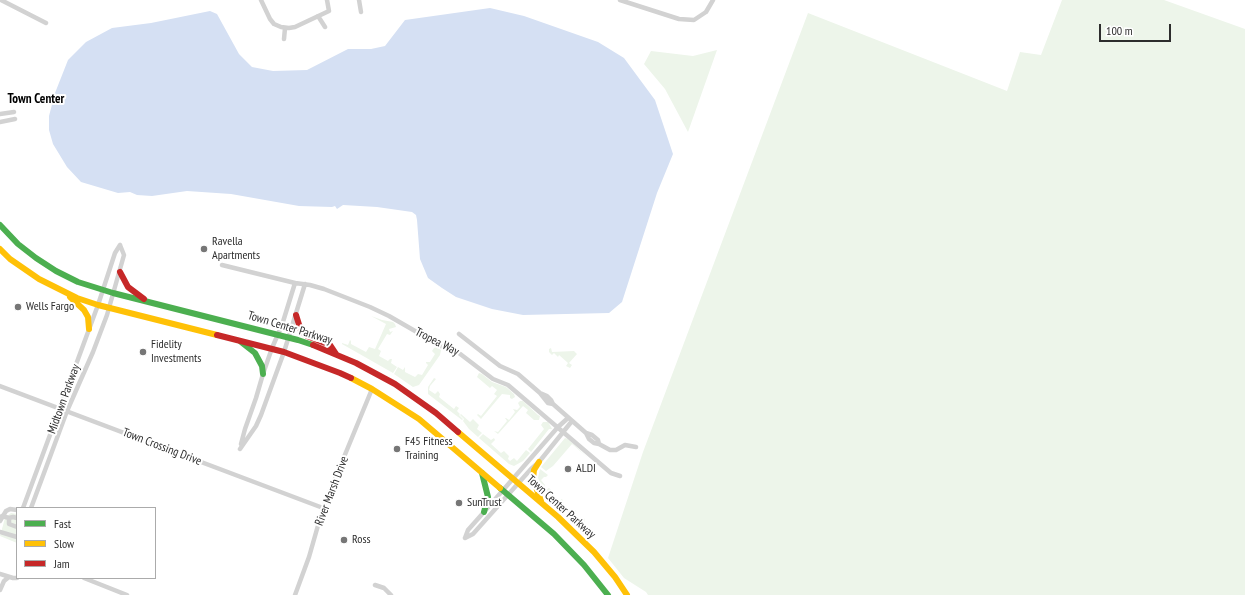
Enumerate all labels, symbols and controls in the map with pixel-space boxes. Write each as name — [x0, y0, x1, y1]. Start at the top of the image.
scale bar — [1101, 16, 1173, 42]
text: 100 m — [1106, 23, 1133, 38]
district label: Town Center — [8, 91, 64, 107]
place label: Ravella Apartments — [212, 235, 260, 263]
marker: Ravella Apartments — [199, 244, 209, 254]
place label: Wells Fargo — [26, 300, 74, 314]
marker: Wells Fargo — [13, 302, 23, 312]
street label: Town Center Parkway — [246, 308, 334, 348]
street label: Tropea Way — [413, 325, 461, 359]
place label: Fidelity Investments — [151, 338, 201, 366]
marker: Fidelity Investments — [138, 347, 148, 357]
street label: Midtown Parkway — [45, 362, 83, 436]
street label: Town Crossing Drive — [120, 425, 204, 469]
place label: F45 Fitness Training — [405, 435, 452, 463]
marker: F45 Fitness Training — [392, 444, 402, 454]
street label: River Marsh Drive — [312, 454, 352, 528]
place label: ALDI — [576, 462, 596, 476]
marker: ALDI — [563, 464, 573, 474]
street label: Town Center Parkway — [524, 472, 598, 542]
place label: SunTrust — [467, 496, 502, 510]
marker: SunTrust — [454, 498, 464, 508]
legend — [16, 507, 156, 579]
text: Fast — [54, 516, 71, 531]
place label: Ross — [352, 533, 371, 547]
marker: Ross — [339, 535, 349, 545]
text: Slow — [54, 536, 74, 551]
text: Jam — [54, 556, 70, 571]

